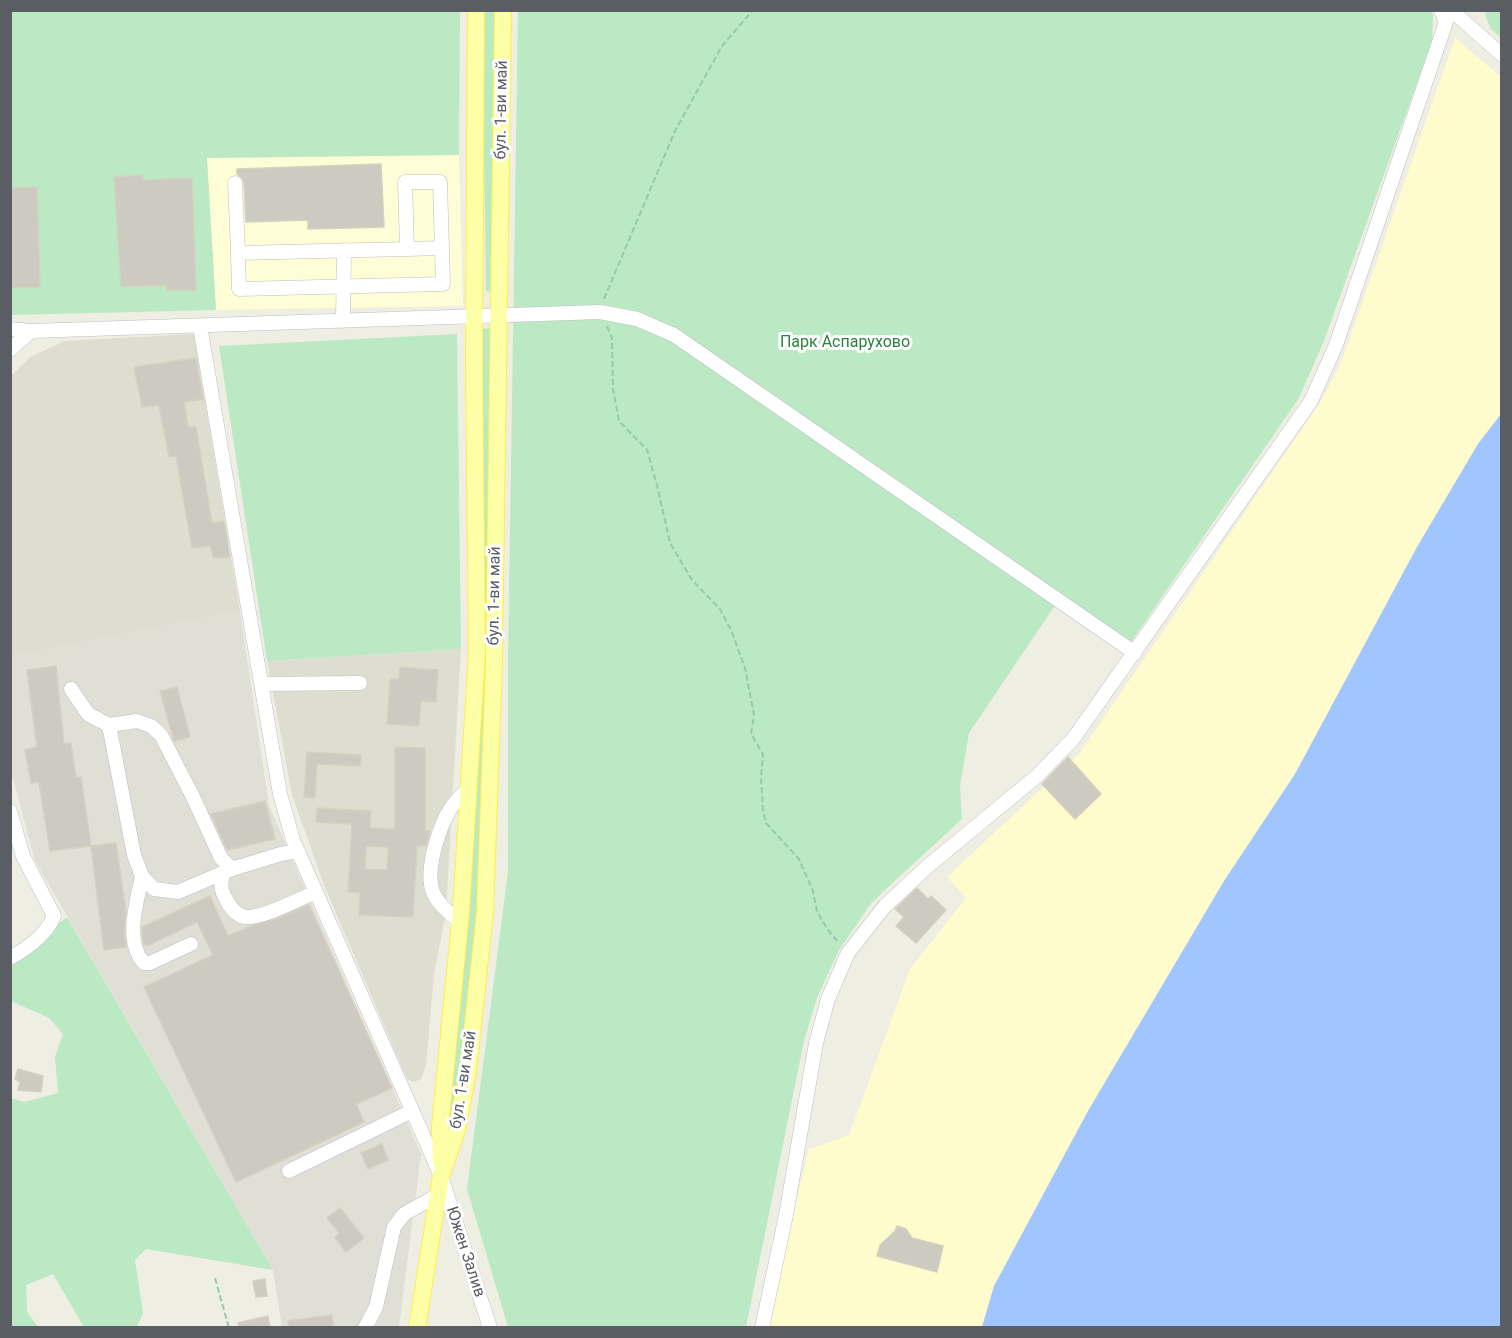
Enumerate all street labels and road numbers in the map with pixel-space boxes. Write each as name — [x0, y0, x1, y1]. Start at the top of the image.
street label: бул. 1-ви май — [492, 60, 512, 160]
street label: бул. 1-ви май — [485, 546, 505, 646]
street label: бул. 1-ви май — [447, 1030, 481, 1130]
street label: Южен Залив — [441, 1204, 489, 1300]

